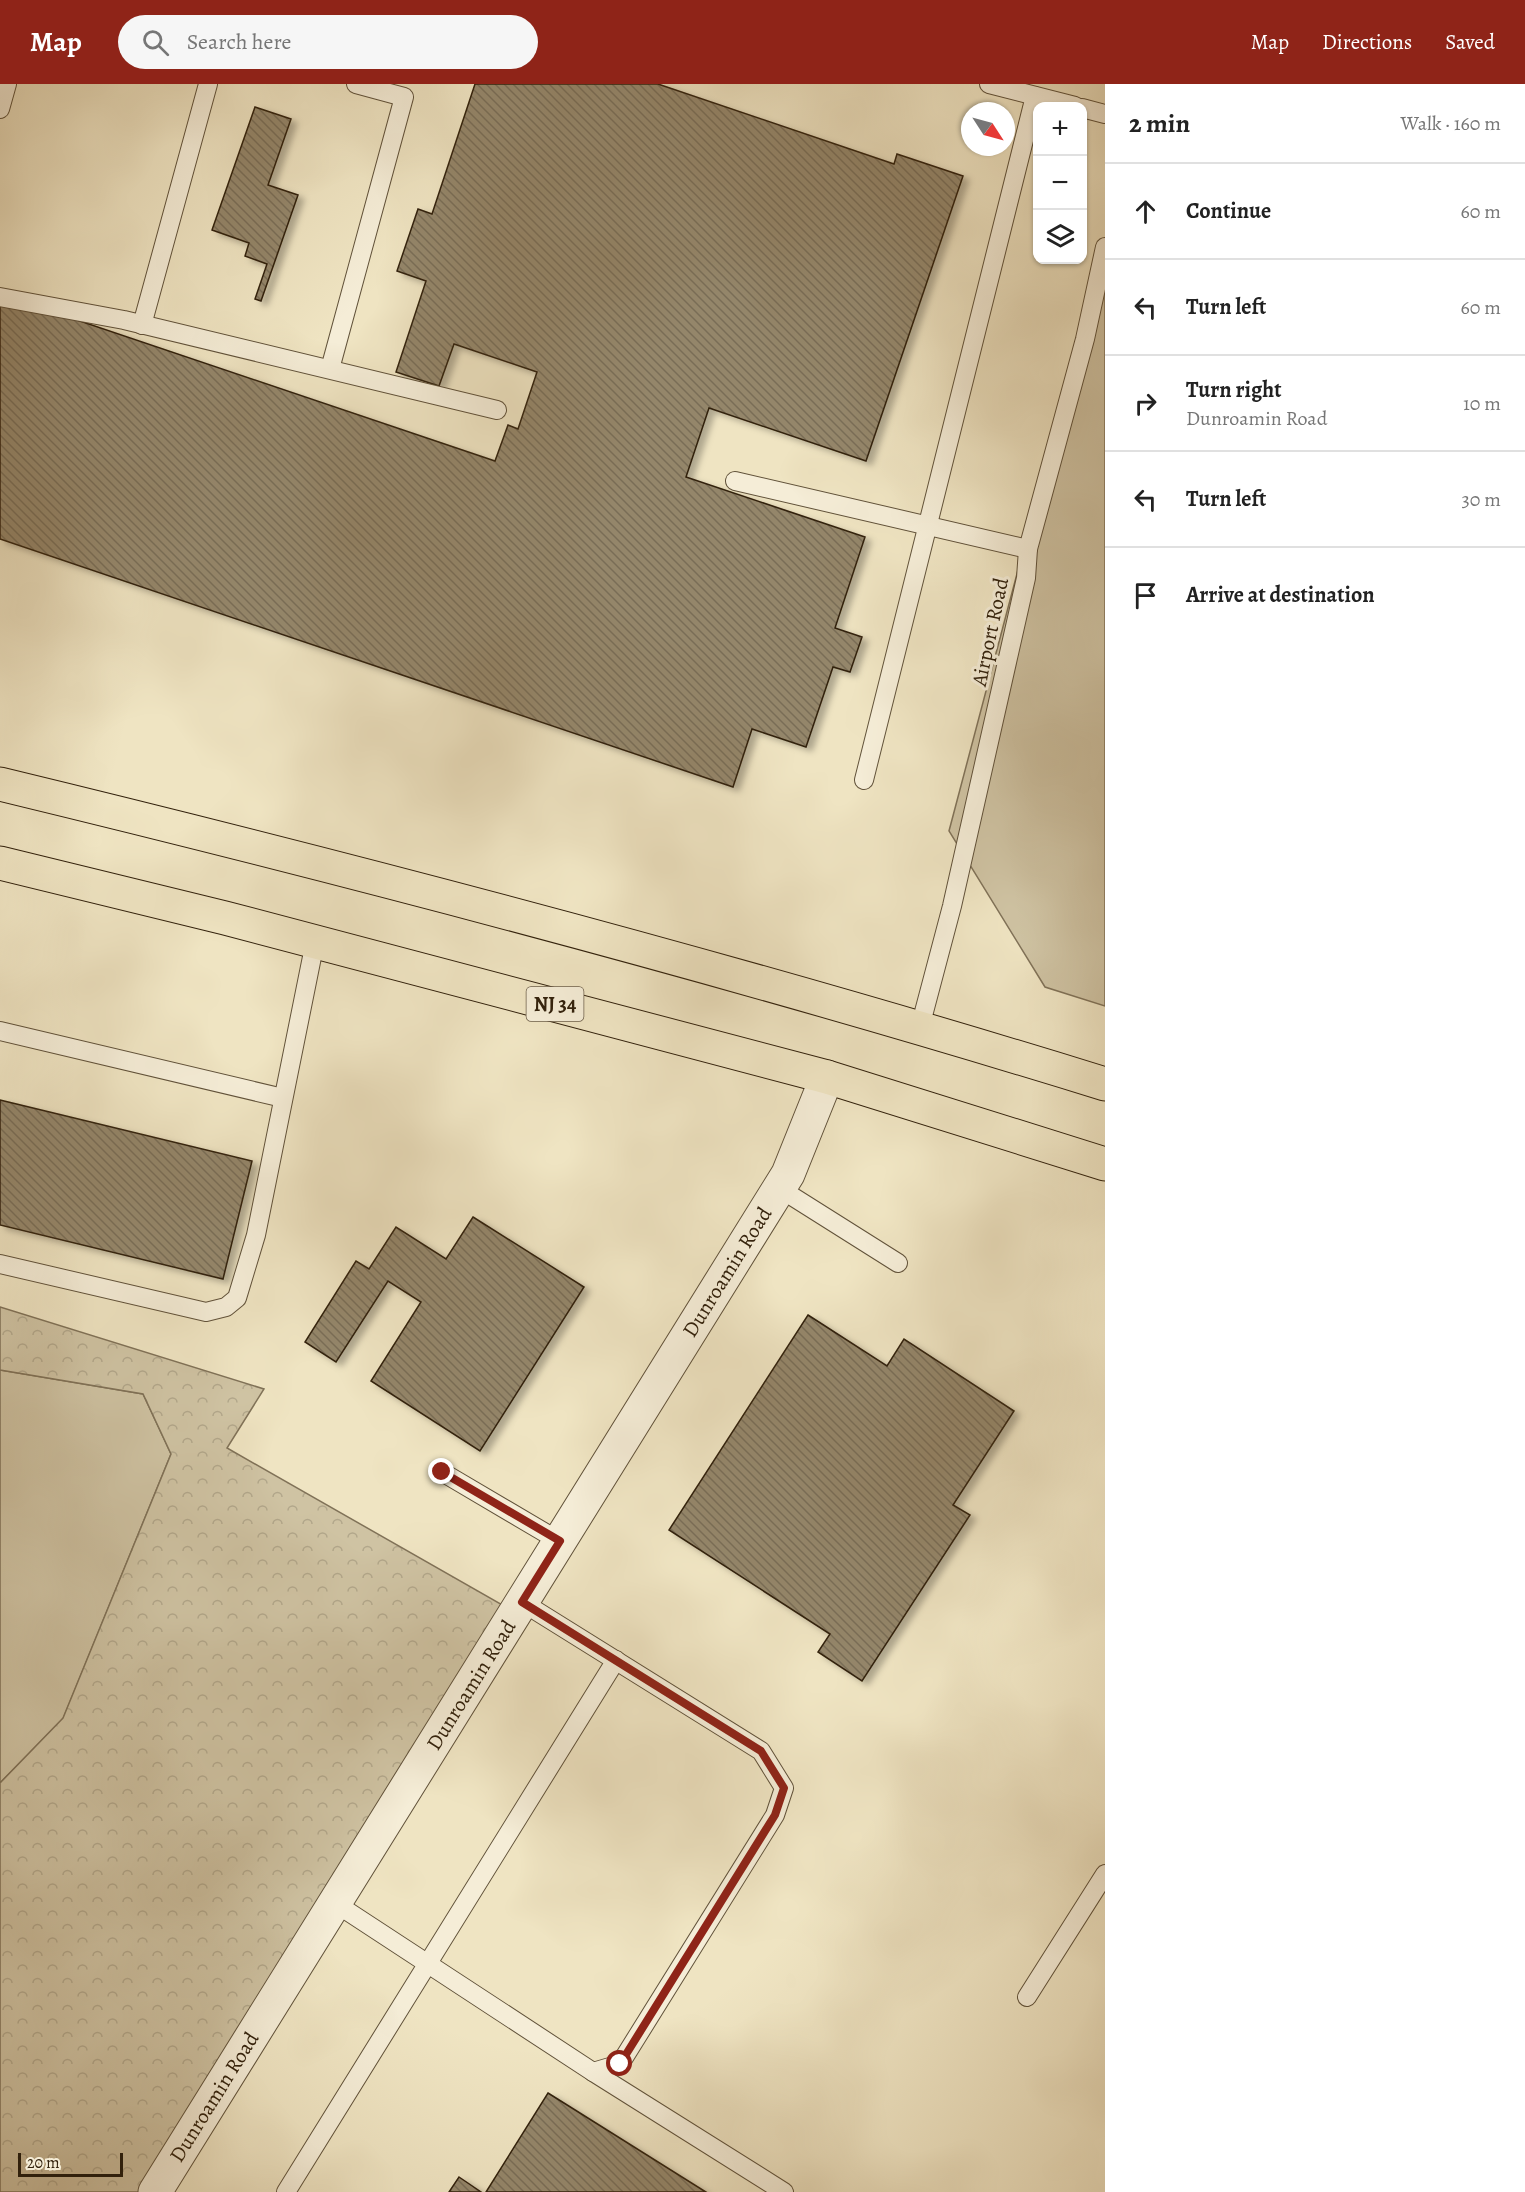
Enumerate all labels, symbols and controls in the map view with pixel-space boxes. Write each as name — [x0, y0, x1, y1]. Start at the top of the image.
search box — [118, 15, 538, 69]
text: Map — [30, 23, 82, 61]
icon: search — [139, 26, 172, 59]
text: Search here — [187, 27, 291, 57]
text: Map — [1251, 28, 1289, 56]
text: Directions — [1322, 28, 1412, 56]
text: Saved — [1445, 28, 1495, 56]
north arrow — [961, 102, 1015, 156]
map controls — [1033, 102, 1087, 264]
button: + — [1033, 102, 1087, 156]
text: 2 min — [1129, 106, 1190, 141]
text: Walk · 160 m — [1401, 110, 1501, 137]
button: − — [1033, 156, 1087, 210]
icon: ahead — [1129, 195, 1162, 228]
text: Continue — [1186, 196, 1271, 226]
text: 60 m — [1461, 198, 1501, 225]
button: layers — [1033, 210, 1087, 264]
icon: left — [1129, 291, 1162, 324]
text: Turn left — [1186, 292, 1266, 322]
text: 60 m — [1461, 294, 1501, 321]
text: Turn right — [1186, 375, 1282, 405]
icon: right — [1129, 387, 1162, 420]
text: 10 m — [1463, 390, 1501, 417]
text: Dunroamin Road — [1186, 405, 1327, 432]
icon: left — [1129, 483, 1162, 516]
text: Turn left — [1186, 484, 1266, 514]
text: 30 m — [1461, 486, 1501, 513]
street label: Airport Road — [965, 574, 1015, 690]
icon: arrive — [1129, 579, 1162, 612]
text: Arrive at destination — [1186, 580, 1375, 610]
road number: NJ 34 — [526, 987, 584, 1021]
street label: Dunroamin Road — [676, 1201, 779, 1342]
route end — [428, 1458, 454, 1484]
street label: Dunroamin Road — [420, 1614, 523, 1755]
street label: Dunroamin Road — [163, 2026, 266, 2167]
route start — [606, 2050, 632, 2076]
scale bar — [18, 2150, 123, 2178]
text: 20 m — [27, 2152, 60, 2174]

